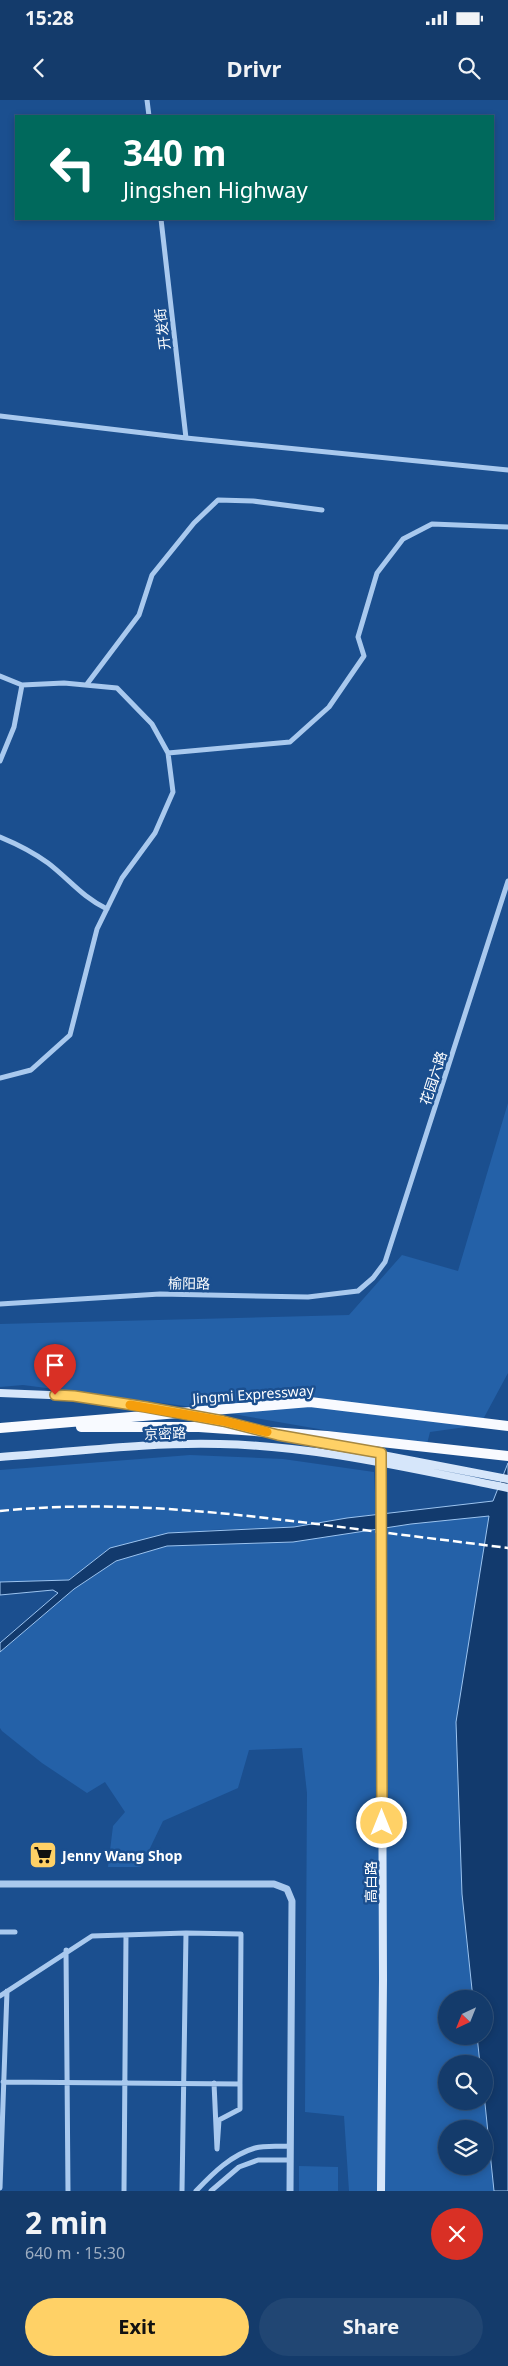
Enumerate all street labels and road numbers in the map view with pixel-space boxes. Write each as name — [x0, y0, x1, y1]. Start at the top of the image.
street label: 开发街 — [150, 307, 174, 351]
street label: 花园六路 — [415, 1048, 451, 1108]
street label: 榆阳路 — [168, 1273, 210, 1293]
street label: Jingmi Expressway — [190, 1380, 315, 1408]
street label: 京密路 — [144, 1423, 186, 1443]
street label: 高白路 — [361, 1861, 380, 1903]

